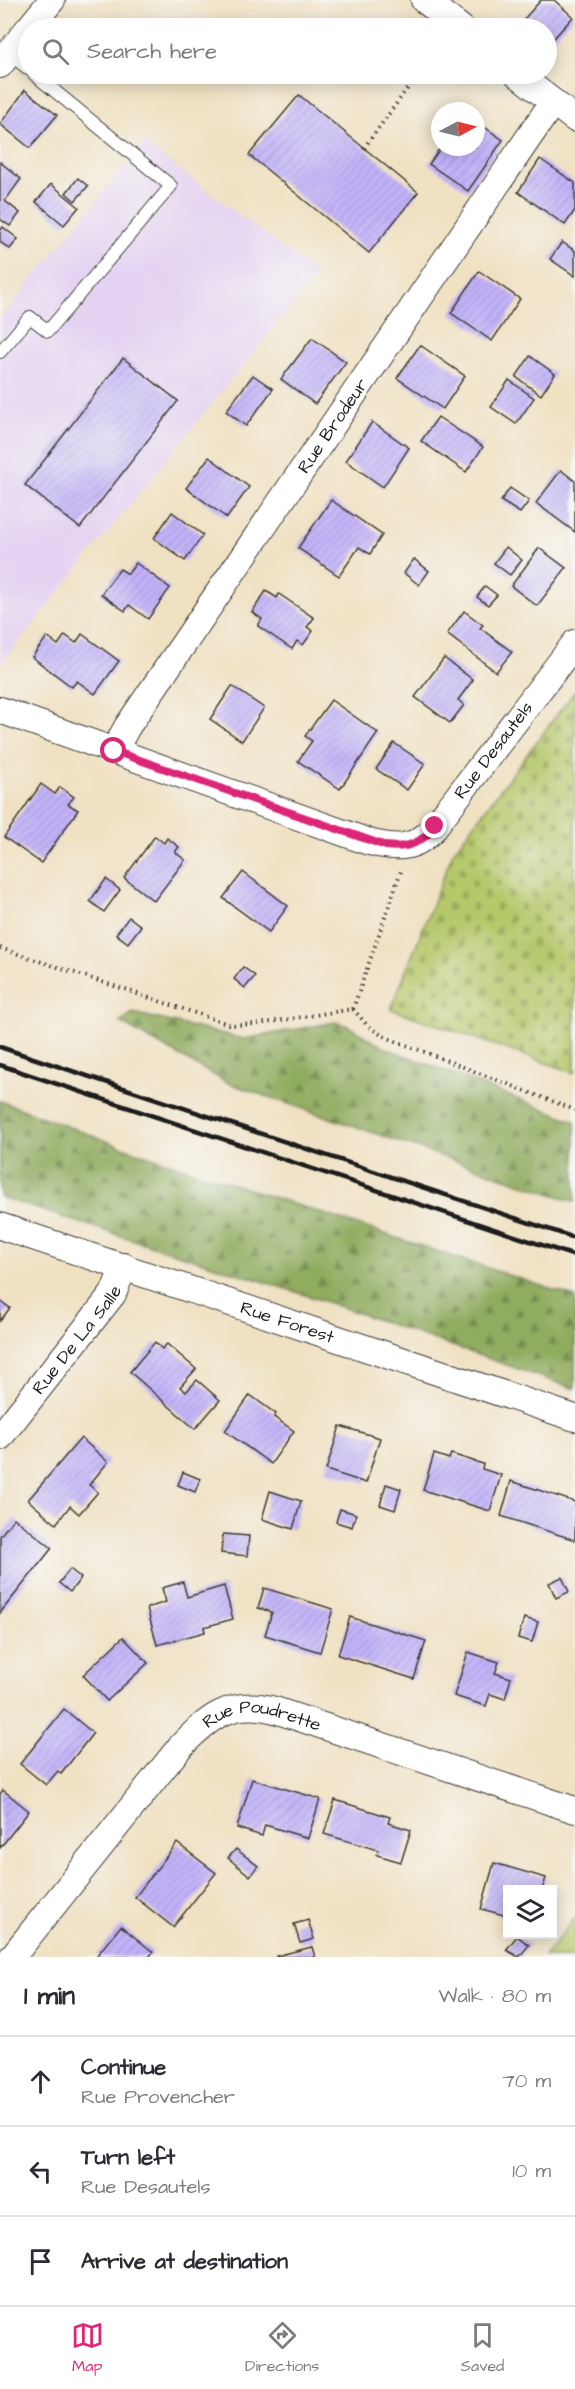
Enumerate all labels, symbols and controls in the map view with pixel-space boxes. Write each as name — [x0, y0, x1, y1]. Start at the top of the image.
search box — [18, 18, 557, 84]
icon: search — [39, 35, 72, 68]
text: Search here — [87, 36, 217, 67]
north arrow — [431, 102, 485, 156]
street label: Rue Brodeur — [292, 373, 374, 478]
street label: Rue Desautels — [448, 696, 539, 804]
route start — [100, 737, 126, 763]
route end — [421, 812, 447, 838]
street label: Rue De La Salle — [26, 1282, 128, 1400]
street label: Rue Forest — [237, 1295, 338, 1350]
street label: Rue Poudrette — [198, 1694, 325, 1738]
map controls — [503, 1885, 557, 1939]
button: layers — [503, 1885, 557, 1939]
text: 1 min — [24, 1978, 75, 2014]
text: Walk · 80 m — [439, 1982, 551, 2010]
text: Continue — [81, 2052, 166, 2083]
icon: ahead — [24, 2065, 57, 2098]
text: 70 m — [503, 2067, 551, 2095]
text: Rue Provencher — [81, 2083, 235, 2111]
text: Turn left — [81, 2142, 175, 2173]
icon: left — [24, 2155, 57, 2188]
text: 10 m — [512, 2157, 551, 2185]
text: Rue Desautels — [81, 2173, 211, 2201]
icon: arrive — [24, 2245, 57, 2278]
text: Arrive at destination — [81, 2246, 288, 2277]
tab: Map — [71, 2319, 104, 2377]
tab: Directions — [245, 2319, 319, 2377]
tab: Saved — [461, 2319, 504, 2377]

